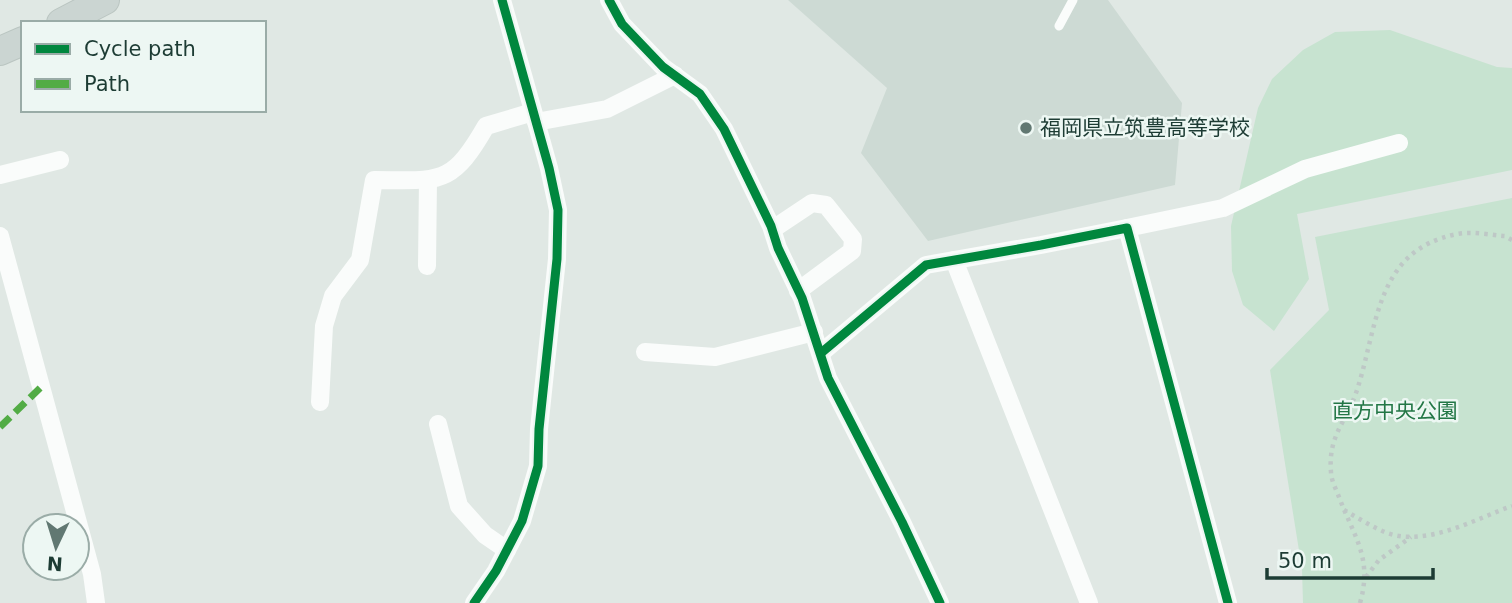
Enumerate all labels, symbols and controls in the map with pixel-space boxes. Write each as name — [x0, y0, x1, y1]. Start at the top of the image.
legend — [21, 21, 266, 112]
text: Cycle path — [84, 37, 196, 61]
text: Path — [84, 72, 130, 96]
place label: 福岡県立筑豊高等学校 — [1040, 116, 1250, 140]
marker: 福岡県立筑豊高等学校 — [1018, 120, 1034, 136]
park label: 直方中央公園 — [1332, 399, 1458, 423]
north arrow — [21, 512, 91, 582]
scale bar — [1267, 536, 1433, 580]
text: 50 m — [1278, 549, 1332, 573]
text: N — [46, 552, 64, 575]

